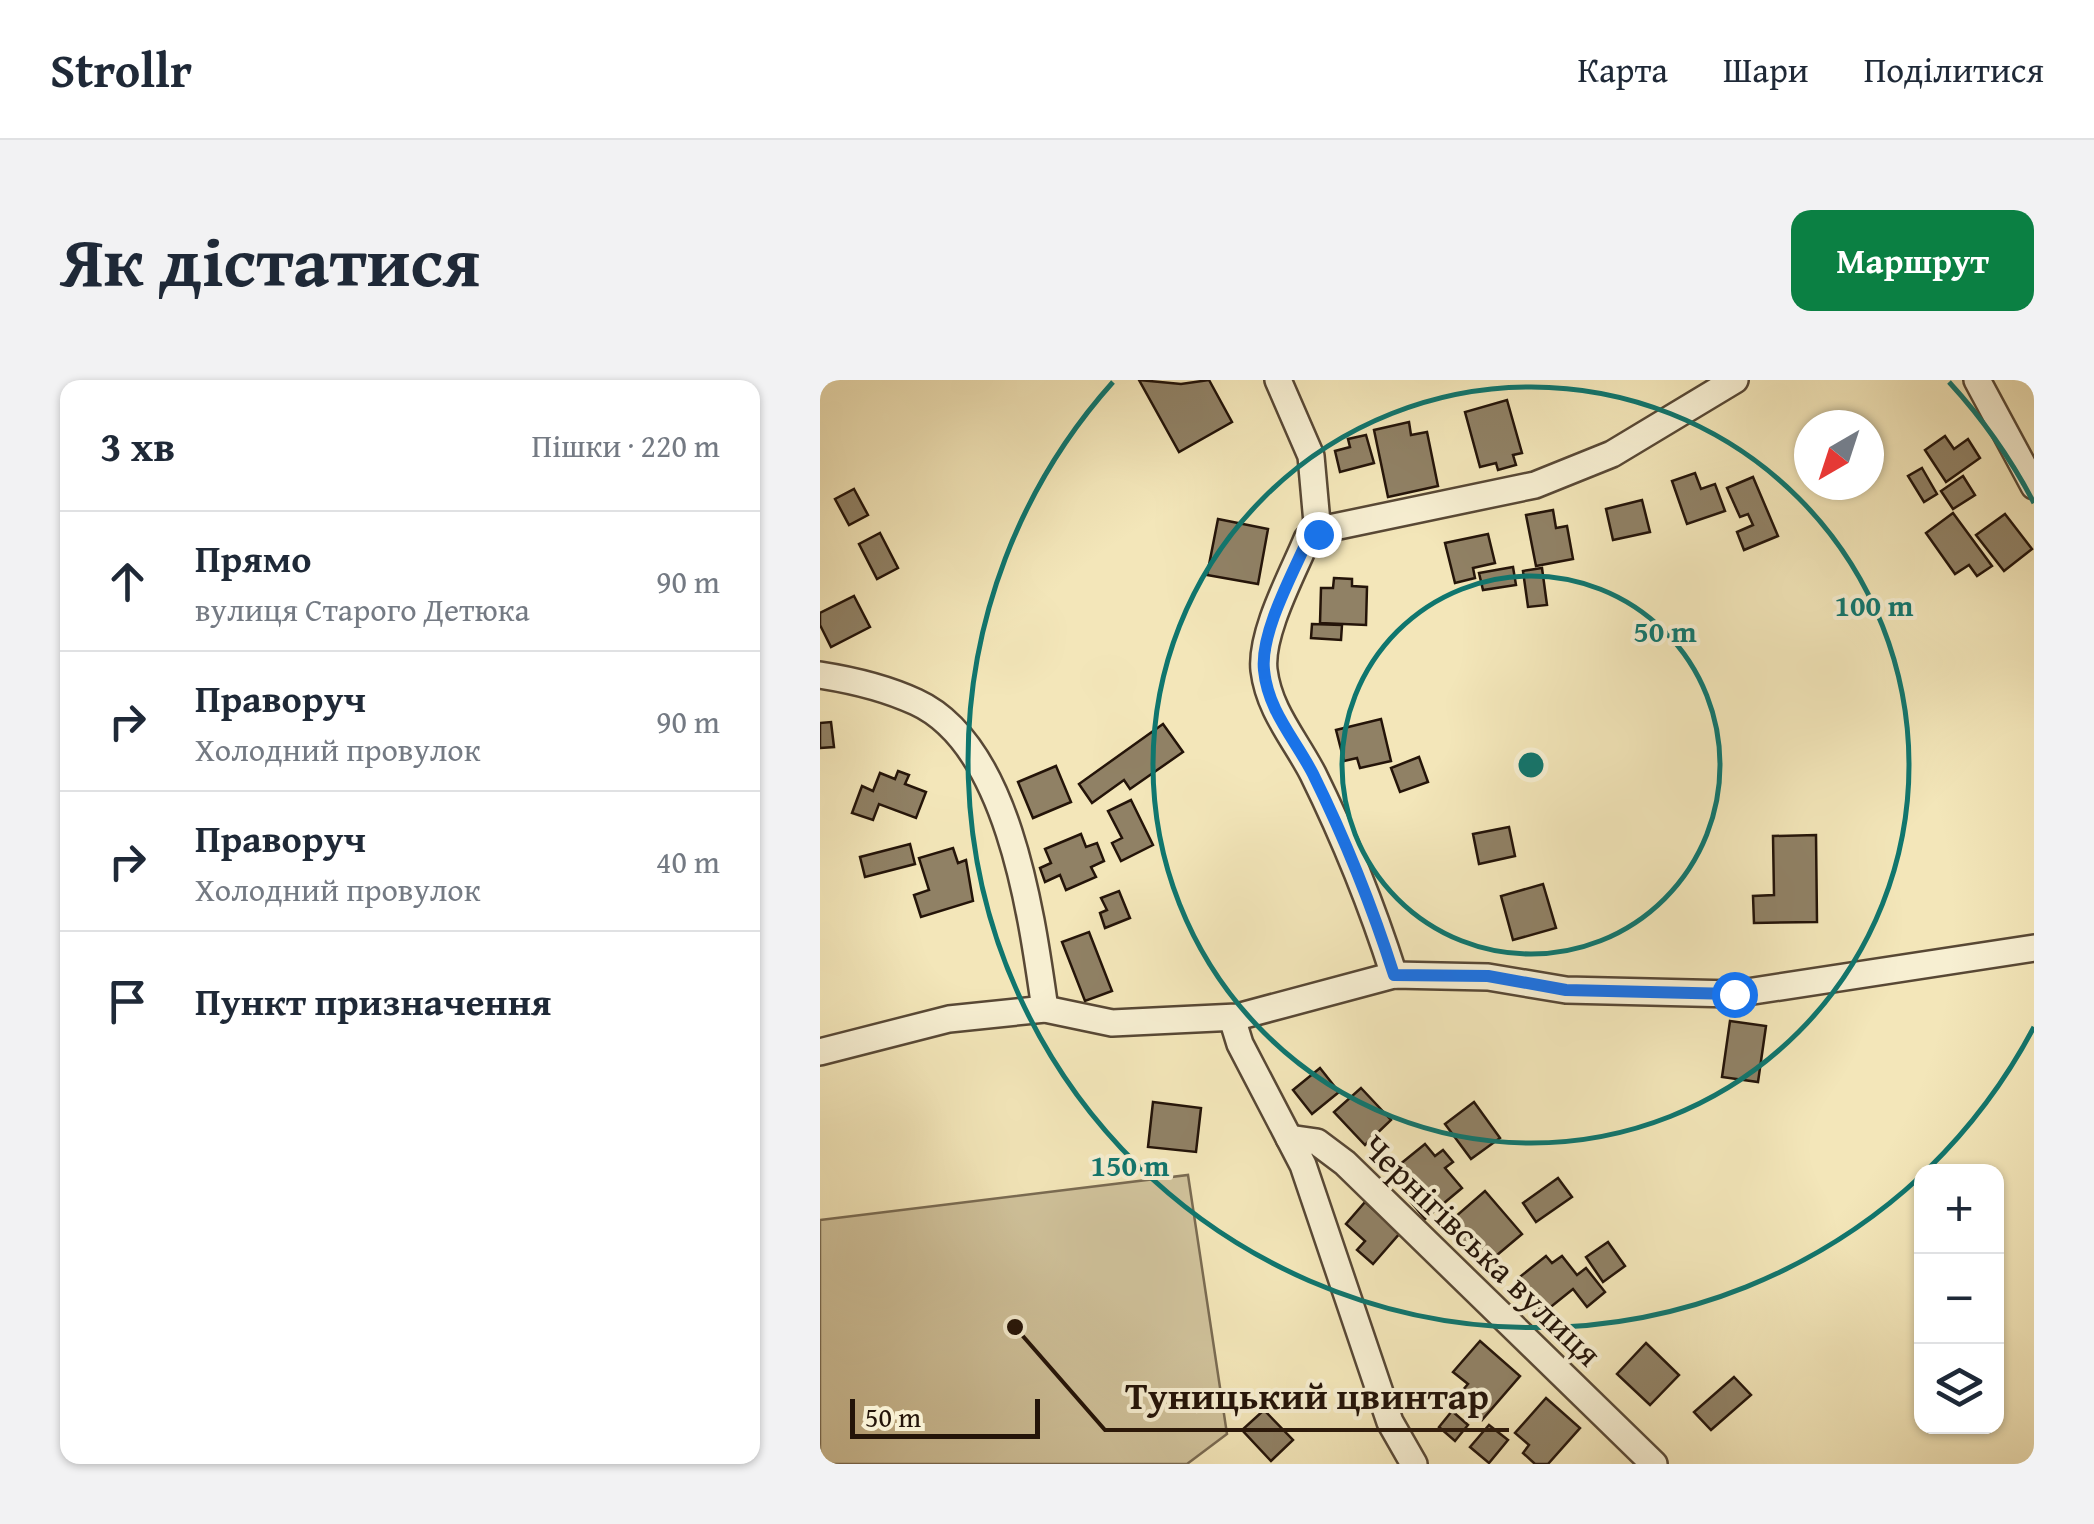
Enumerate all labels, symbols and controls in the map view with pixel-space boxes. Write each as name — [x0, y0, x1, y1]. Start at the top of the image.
text: Strollr — [50, 34, 192, 105]
text: Карта — [1577, 44, 1668, 95]
text: Шари — [1723, 44, 1809, 95]
text: Поділитися — [1864, 44, 2044, 95]
text: Як дістатися — [60, 209, 480, 312]
button: Маршрут — [1791, 210, 2034, 311]
north arrow — [1794, 410, 1884, 500]
text: 3 хв — [100, 415, 175, 476]
text: Пішки · 220 m — [532, 422, 720, 469]
route end — [1296, 512, 1342, 558]
text: Прямо — [195, 530, 311, 586]
icon: ahead — [100, 554, 155, 609]
text: 90 m — [656, 558, 720, 605]
text: 100 m — [1835, 583, 1914, 627]
text: вулиця Старого Детюка — [195, 586, 530, 633]
text: 50 m — [1633, 609, 1697, 653]
text: Праворуч — [195, 670, 366, 726]
icon: right — [100, 694, 155, 749]
text: 90 m — [656, 698, 720, 745]
text: Холодний провулок — [195, 726, 480, 773]
centre of rings — [1513, 747, 1549, 783]
text: Праворуч — [195, 810, 366, 866]
icon: right — [100, 834, 155, 889]
text: 40 m — [656, 838, 720, 885]
text: Холодний провулок — [195, 866, 480, 913]
route start — [1712, 972, 1758, 1018]
text: Пункт призначення — [195, 973, 551, 1029]
icon: arrive — [100, 974, 155, 1029]
street label: Чернігівська вулиця — [1351, 1122, 1614, 1378]
text: 150 m — [1091, 1143, 1170, 1187]
map controls — [1914, 1164, 2004, 1434]
button: + — [1914, 1164, 2004, 1254]
button: − — [1914, 1254, 2004, 1344]
button: layers — [1914, 1344, 2004, 1434]
callout: Туницький цвинтар — [1105, 1362, 1509, 1430]
text: Туницький цвинтар — [1125, 1367, 1489, 1423]
scale bar — [850, 1394, 1040, 1438]
text: 50 m — [865, 1396, 921, 1437]

